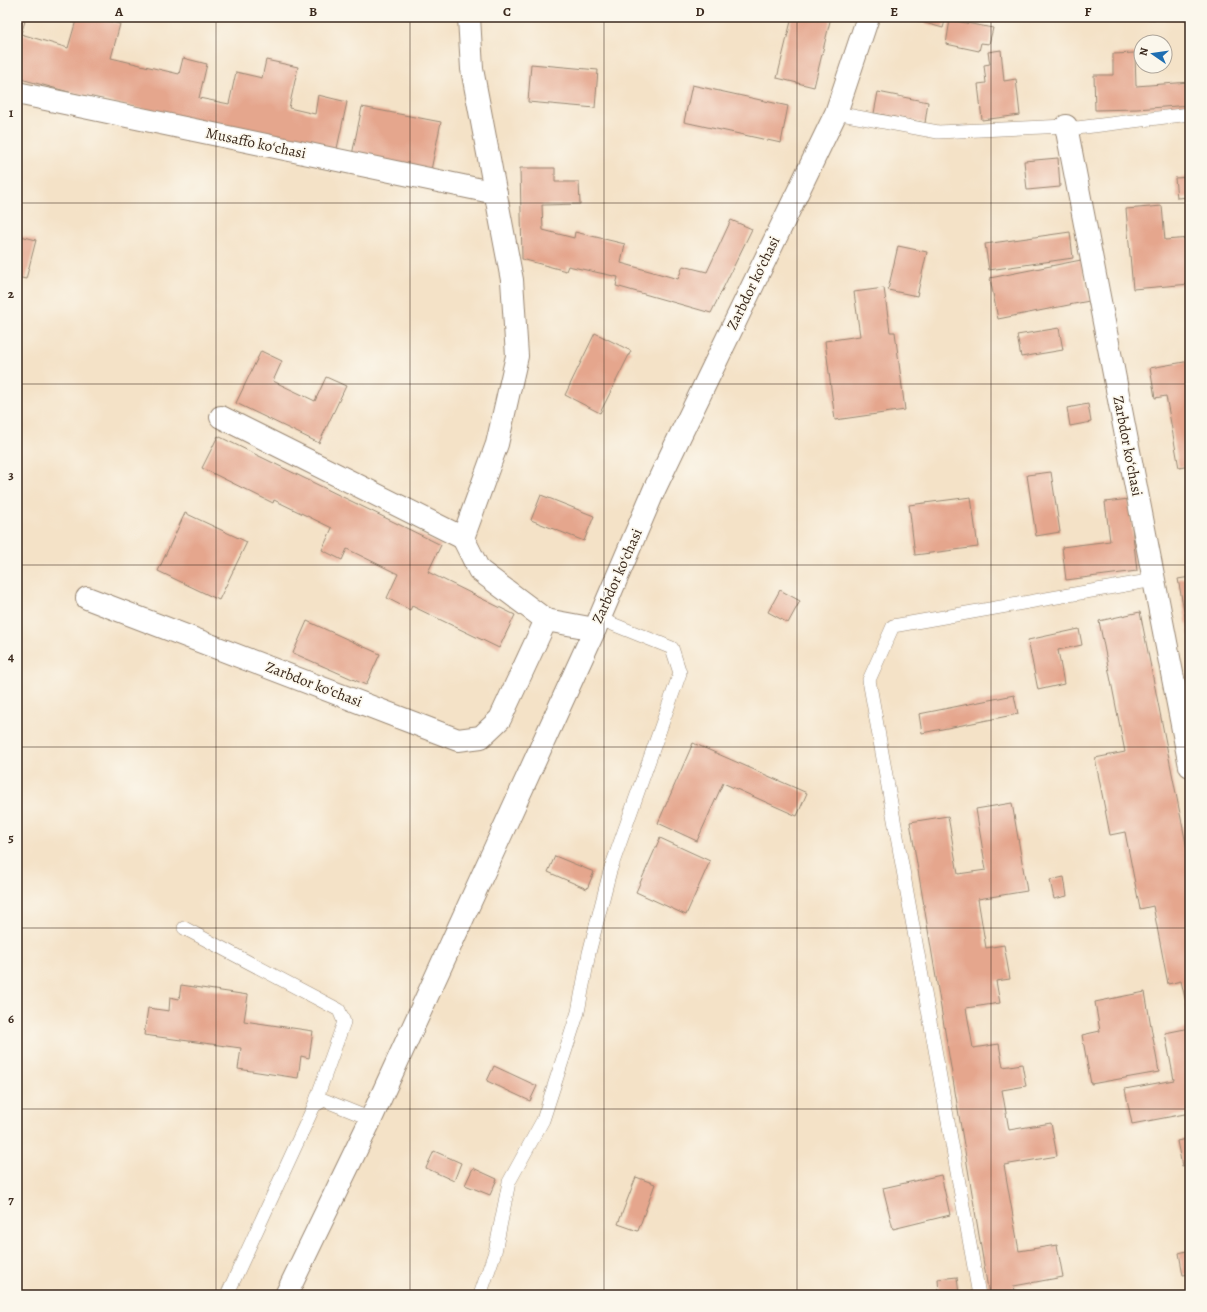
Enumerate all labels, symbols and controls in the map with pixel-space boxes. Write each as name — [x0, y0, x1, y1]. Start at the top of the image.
text: A — [114, 3, 124, 20]
text: B — [309, 3, 317, 20]
text: C — [503, 3, 511, 20]
text: D — [695, 3, 705, 20]
text: E — [890, 3, 898, 20]
text: F — [1085, 3, 1092, 20]
north arrow — [1133, 34, 1173, 74]
text: N — [1136, 46, 1152, 57]
text: 1 — [9, 104, 14, 121]
street label: Musaffo koʻchasi — [204, 123, 308, 163]
street label: Zarbdor koʻchasi — [722, 233, 784, 333]
text: 2 — [8, 285, 15, 302]
street label: Zarbdor koʻchasi — [1108, 394, 1148, 498]
text: 3 — [8, 466, 14, 483]
street label: Zarbdor koʻchasi — [587, 525, 647, 627]
text: 4 — [8, 648, 14, 665]
street label: Zarbdor koʻchasi — [263, 656, 365, 712]
text: 5 — [8, 829, 14, 846]
text: 6 — [8, 1010, 14, 1027]
text: 7 — [8, 1191, 14, 1208]

